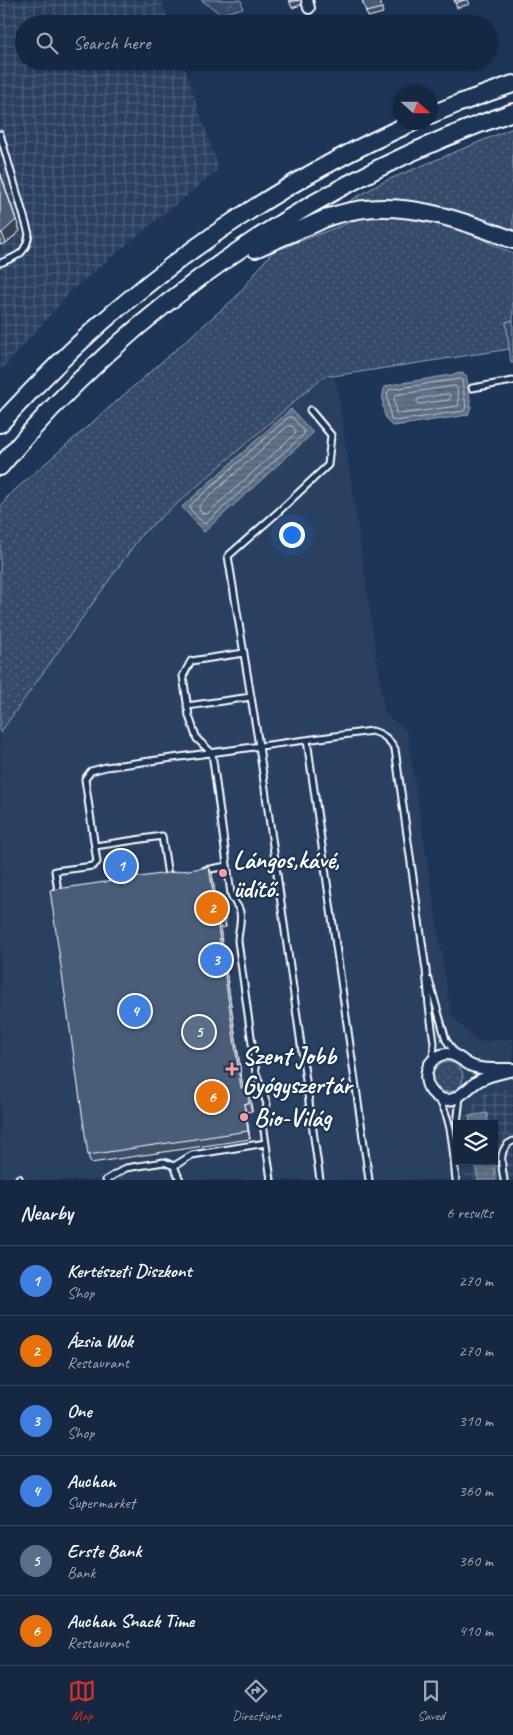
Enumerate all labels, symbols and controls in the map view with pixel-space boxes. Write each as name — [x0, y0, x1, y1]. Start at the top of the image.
search box — [15, 15, 498, 70]
icon: search — [33, 29, 61, 57]
text: Search here — [73, 31, 150, 55]
north arrow — [393, 85, 438, 130]
your location — [279, 522, 305, 548]
place label: Lángos,kávé, üdítő. — [233, 844, 340, 905]
pin: 1 — [105, 847, 137, 885]
marker: Lángos,kávé, üdítő. — [217, 867, 229, 879]
pin: 2 — [196, 889, 228, 927]
pin: 3 — [200, 941, 232, 979]
pin: 4 — [119, 992, 151, 1030]
pin: 5 — [183, 1013, 215, 1051]
place label: Szent Jobb Gyógyszertár — [242, 1040, 355, 1101]
marker: Szent Jobb Gyógyszertár — [226, 1063, 238, 1075]
pin: 6 — [196, 1078, 228, 1116]
place label: Bio-Világ — [254, 1102, 333, 1134]
marker: Bio-Világ — [238, 1111, 250, 1123]
map controls — [453, 1120, 498, 1165]
button: layers — [453, 1120, 498, 1165]
text: Nearby — [20, 1200, 73, 1226]
text: 6 results — [446, 1203, 493, 1223]
text: Kertészeti Diszkont — [67, 1259, 192, 1283]
text: 1 — [32, 1271, 40, 1291]
text: 270 m — [459, 1271, 493, 1291]
text: Shop — [67, 1283, 94, 1303]
text: Ázsia Wok — [67, 1329, 133, 1353]
text: 2 — [32, 1341, 40, 1361]
text: 270 m — [459, 1341, 493, 1361]
text: Restaurant — [67, 1353, 129, 1373]
text: One — [67, 1399, 92, 1423]
text: 3 — [32, 1411, 40, 1431]
text: 310 m — [459, 1411, 493, 1431]
text: Shop — [67, 1423, 94, 1443]
text: Auchan — [67, 1469, 116, 1493]
text: 4 — [32, 1481, 40, 1501]
text: 360 m — [459, 1481, 493, 1501]
text: Supermarket — [67, 1493, 135, 1513]
text: Erste Bank — [67, 1539, 141, 1563]
text: 5 — [33, 1551, 39, 1571]
text: 360 m — [459, 1551, 493, 1571]
text: Bank — [67, 1563, 95, 1583]
text: Auchan Snack Time — [67, 1609, 194, 1633]
text: 6 — [32, 1621, 40, 1641]
text: 410 m — [459, 1621, 493, 1641]
text: Restaurant — [67, 1633, 129, 1653]
tab: Map — [68, 1677, 96, 1724]
tab: Directions — [232, 1677, 281, 1724]
tab: Saved — [417, 1677, 445, 1724]

